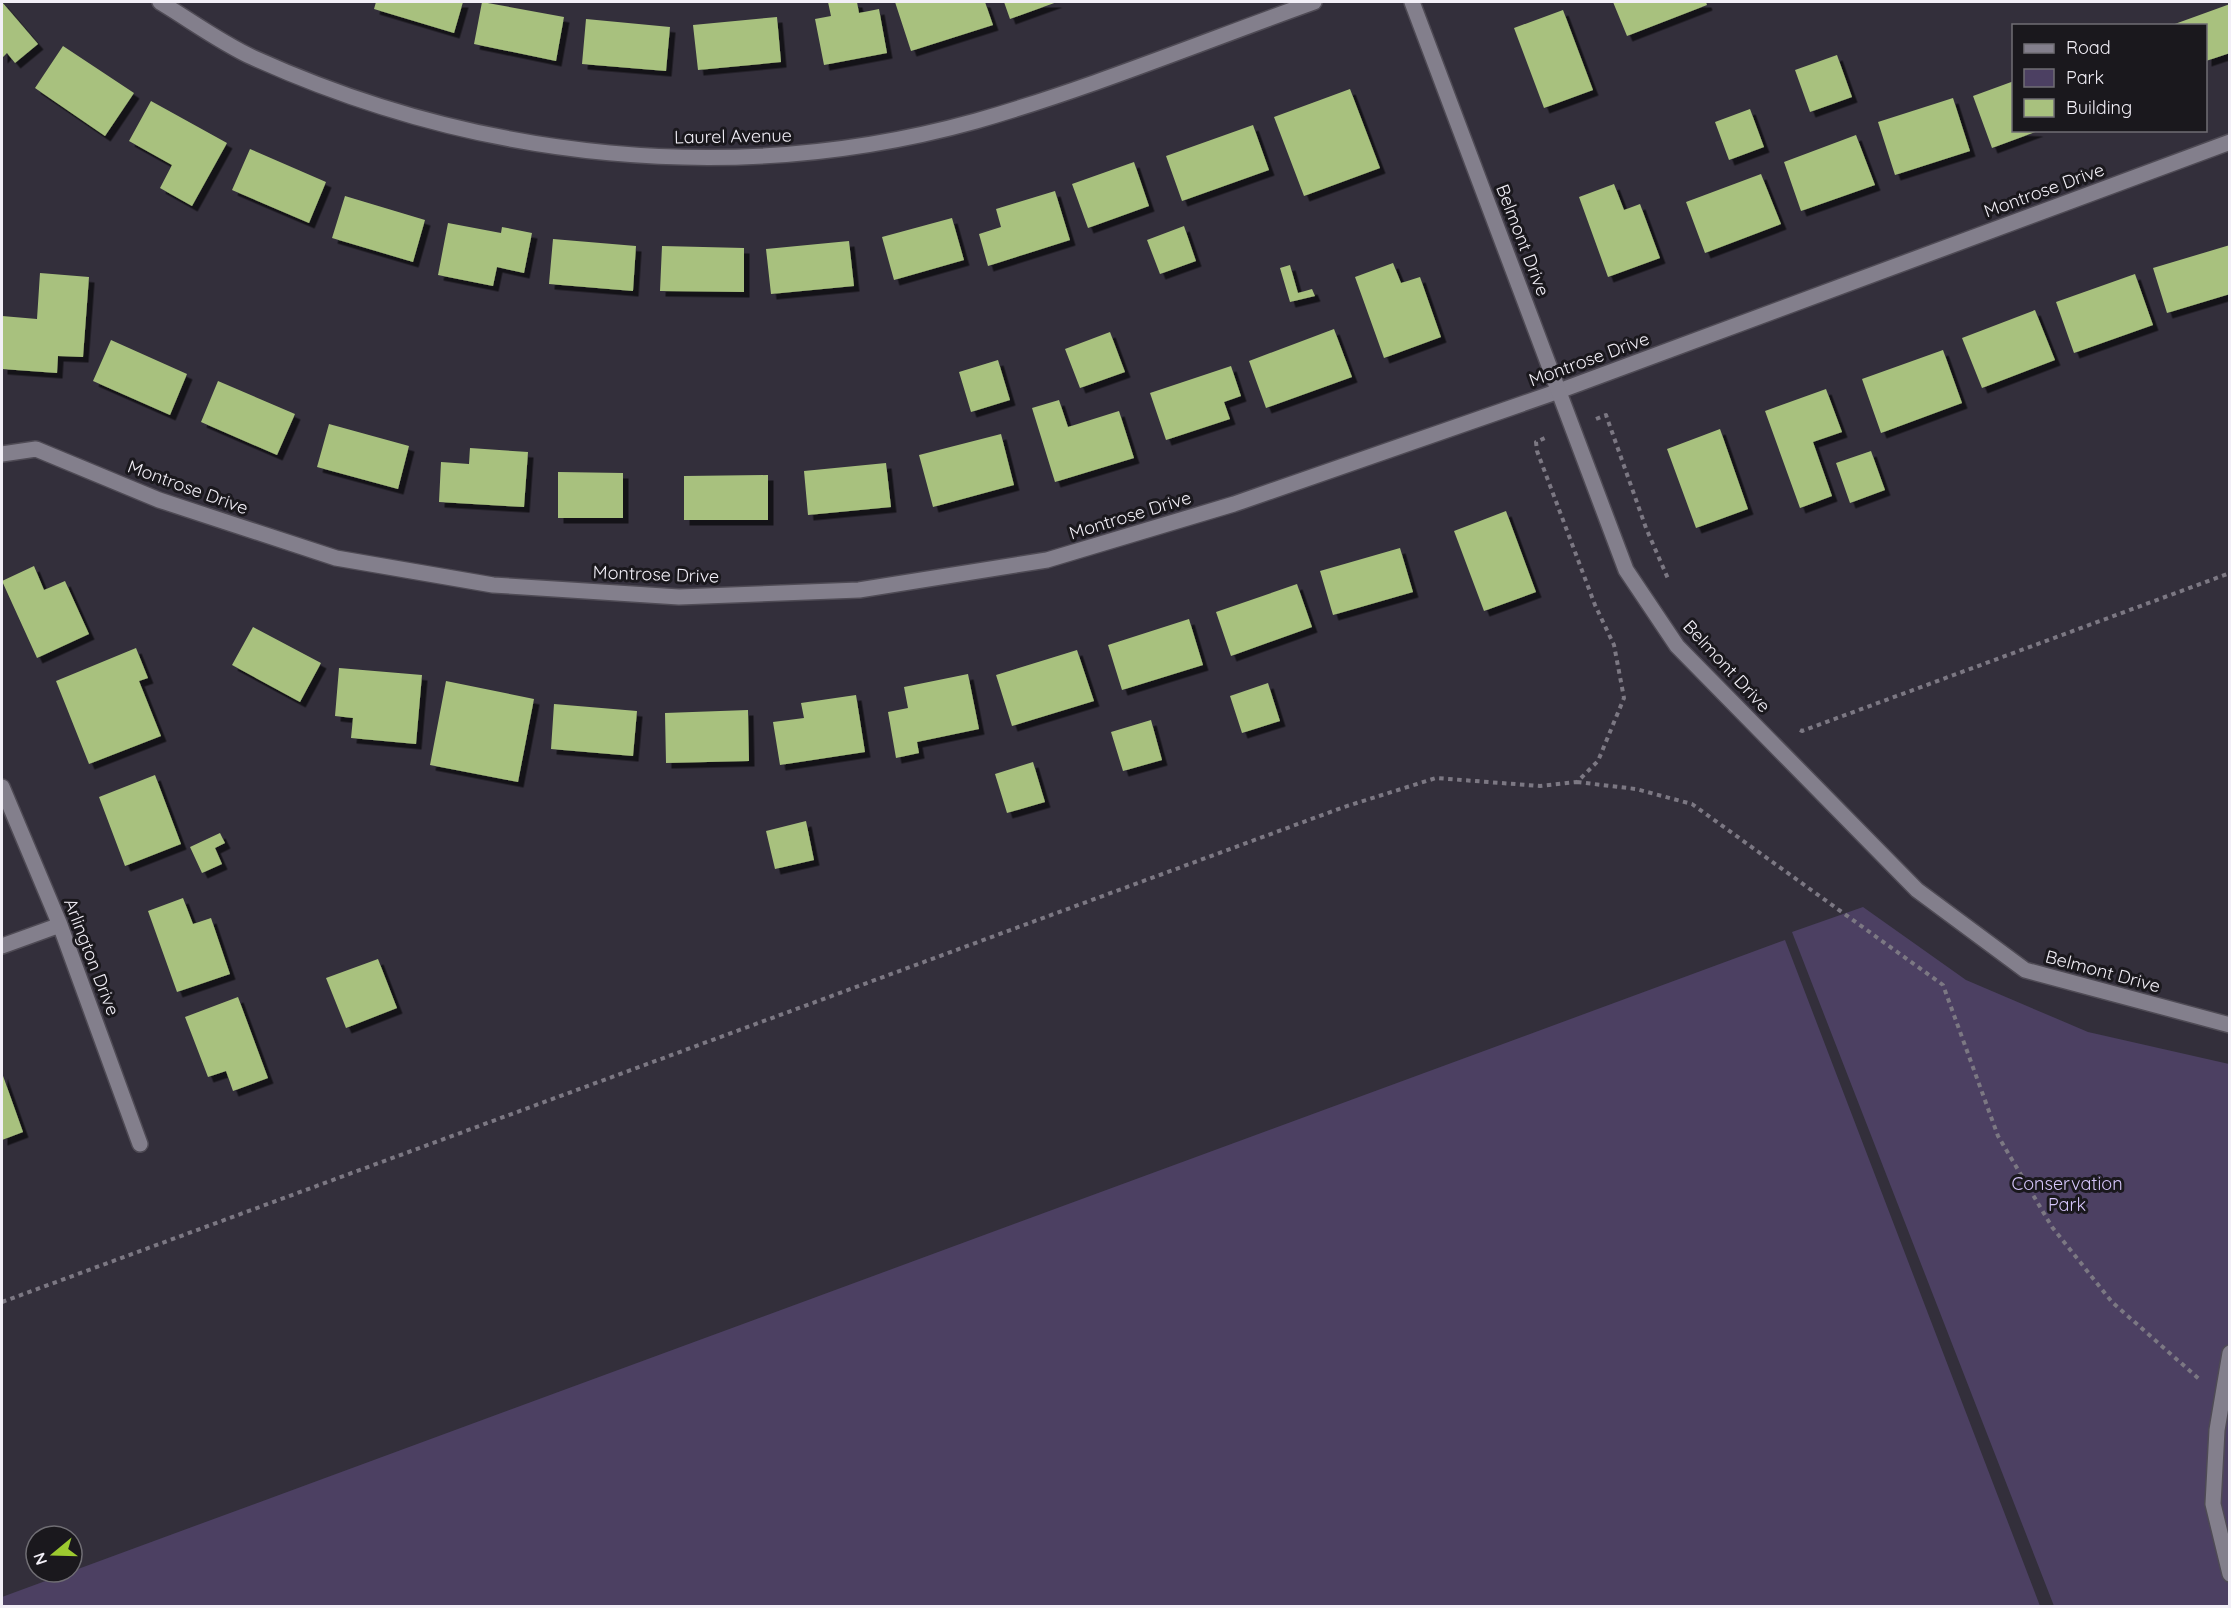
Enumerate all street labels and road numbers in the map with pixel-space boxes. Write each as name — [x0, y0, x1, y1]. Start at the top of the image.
street label: Laurel Avenue — [674, 123, 792, 149]
street label: Montrose Drive — [1981, 158, 2107, 222]
street label: Belmont Drive — [1491, 181, 1555, 299]
street label: Montrose Drive — [1526, 327, 1652, 391]
street label: Montrose Drive — [125, 455, 251, 519]
street label: Montrose Drive — [1066, 486, 1194, 544]
street label: Montrose Drive — [592, 560, 720, 588]
street label: Belmont Drive — [1678, 615, 1776, 717]
street label: Arlington Drive — [59, 895, 125, 1019]
street label: Belmont Drive — [2043, 945, 2163, 997]

